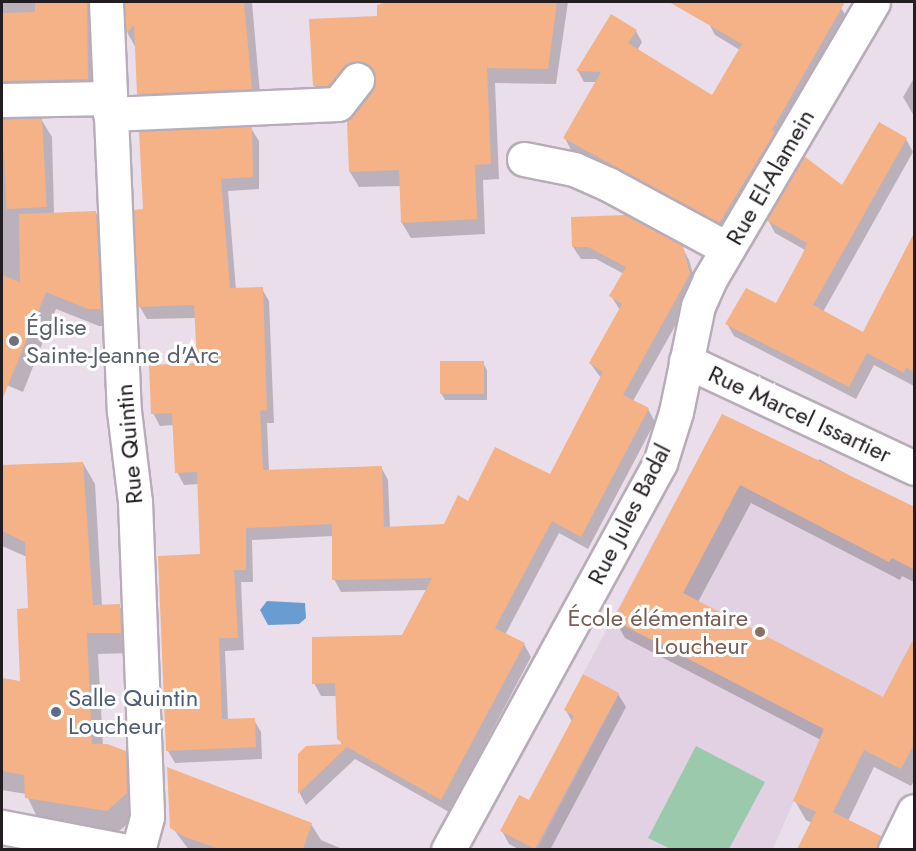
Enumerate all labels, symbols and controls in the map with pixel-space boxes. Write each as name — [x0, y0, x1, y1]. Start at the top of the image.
street label: Rue El-Alamein — [719, 104, 821, 250]
place label: Église Sainte-Jeanne d'Arc — [26, 313, 219, 369]
marker: Église Sainte-Jeanne d'Arc — [7, 334, 21, 348]
street label: Rue Marcel Issartier — [704, 359, 896, 469]
street label: Rue Quintin — [109, 383, 149, 505]
street label: Rue Jules Badal — [581, 439, 677, 589]
place label: École élémentaire Loucheur — [567, 604, 748, 660]
marker: École élémentaire Loucheur — [753, 625, 767, 639]
place label: Salle Quintin Loucheur — [68, 684, 198, 740]
marker: Salle Quintin Loucheur — [49, 705, 63, 719]

